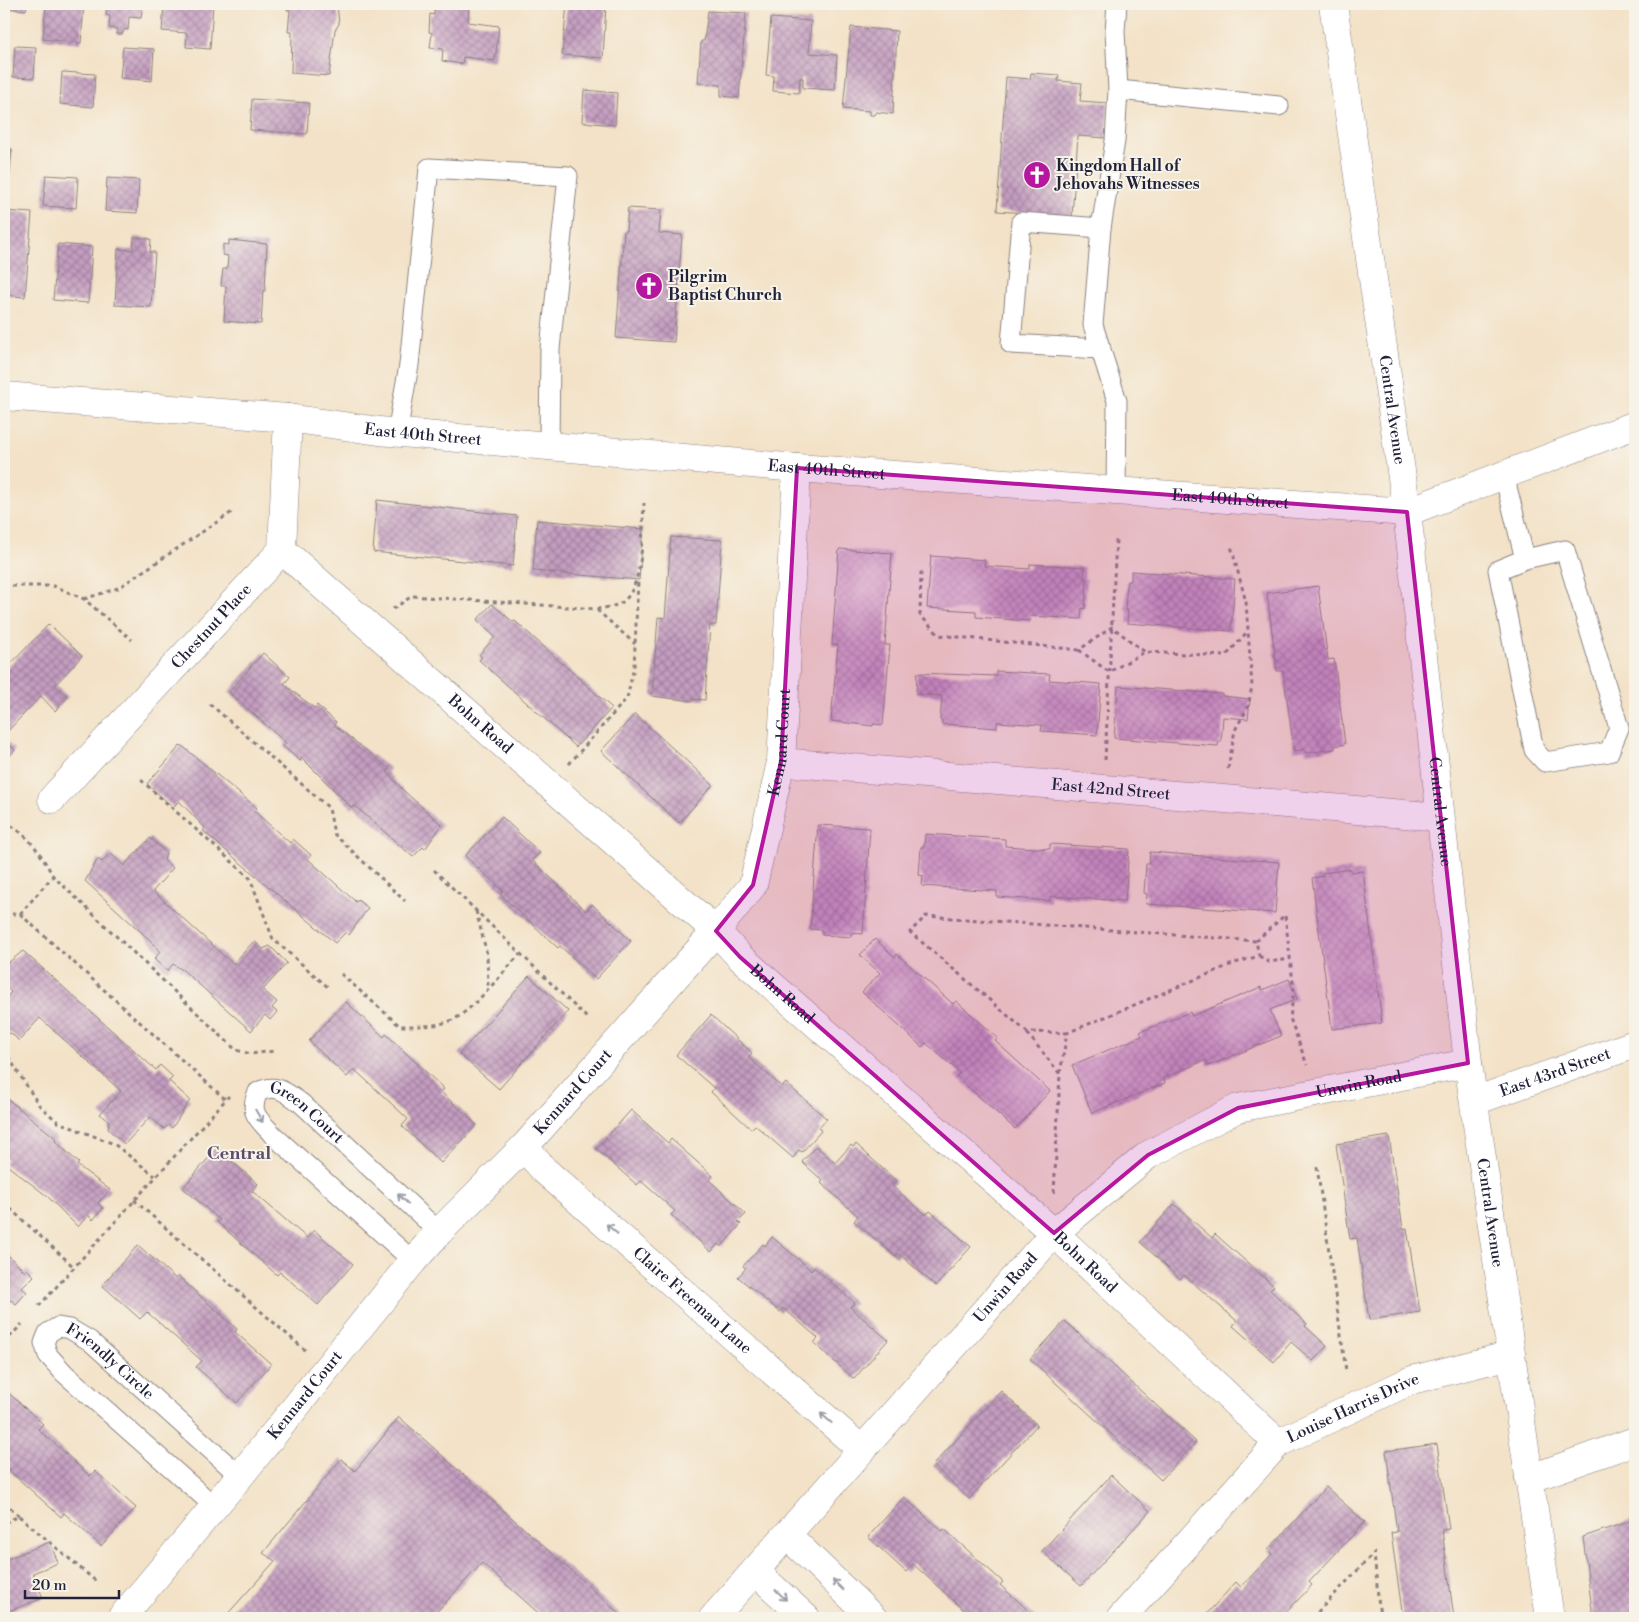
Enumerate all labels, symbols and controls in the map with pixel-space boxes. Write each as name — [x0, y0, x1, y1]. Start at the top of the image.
place label: Kingdom Hall of Jehovahs Witnesses — [1054, 156, 1200, 194]
church icon: Kingdom Hall of Jehovahs Witnesses — [1022, 160, 1052, 190]
place label: Pilgrim Baptist Church — [668, 267, 782, 305]
church icon: Pilgrim Baptist Church — [634, 271, 664, 301]
street label: Central Avenue — [1374, 354, 1410, 466]
street label: East 40th Street — [363, 419, 483, 450]
street label: East 40th Street — [767, 455, 886, 484]
street label: East 40th Street — [1171, 485, 1290, 513]
street label: Chestnut Place — [167, 580, 256, 673]
street label: Kennard Court — [764, 688, 795, 798]
street label: Bohn Road — [443, 690, 517, 758]
street label: Central Avenue — [1424, 756, 1456, 868]
street label: East 42nd Street — [1051, 775, 1172, 804]
street label: Bohn Road — [745, 960, 819, 1028]
street label: East 43rd Street — [1497, 1043, 1614, 1101]
street label: Kennard Court — [529, 1045, 617, 1139]
street label: Unwin Road — [1314, 1066, 1403, 1103]
street label: Green Court — [268, 1078, 348, 1148]
one-way arrow — [253, 1109, 264, 1123]
district label: Central — [207, 1142, 271, 1165]
street label: Central Avenue — [1472, 1157, 1508, 1269]
one-way arrow — [397, 1193, 409, 1205]
one-way arrow — [605, 1224, 618, 1235]
street label: Bohn Road — [1049, 1227, 1121, 1297]
street label: Claire Freeman Lane — [629, 1243, 756, 1358]
street label: Unwin Road — [969, 1249, 1042, 1327]
street label: Friendly Circle — [62, 1319, 158, 1404]
street label: Kennard Court — [263, 1346, 347, 1444]
street label: Louise Harris Drive — [1284, 1369, 1421, 1447]
one-way arrow — [819, 1412, 832, 1424]
scale bar — [25, 1567, 119, 1599]
text: 20 m — [32, 1576, 67, 1595]
one-way arrow — [832, 1578, 844, 1591]
one-way arrow — [774, 1589, 787, 1601]

